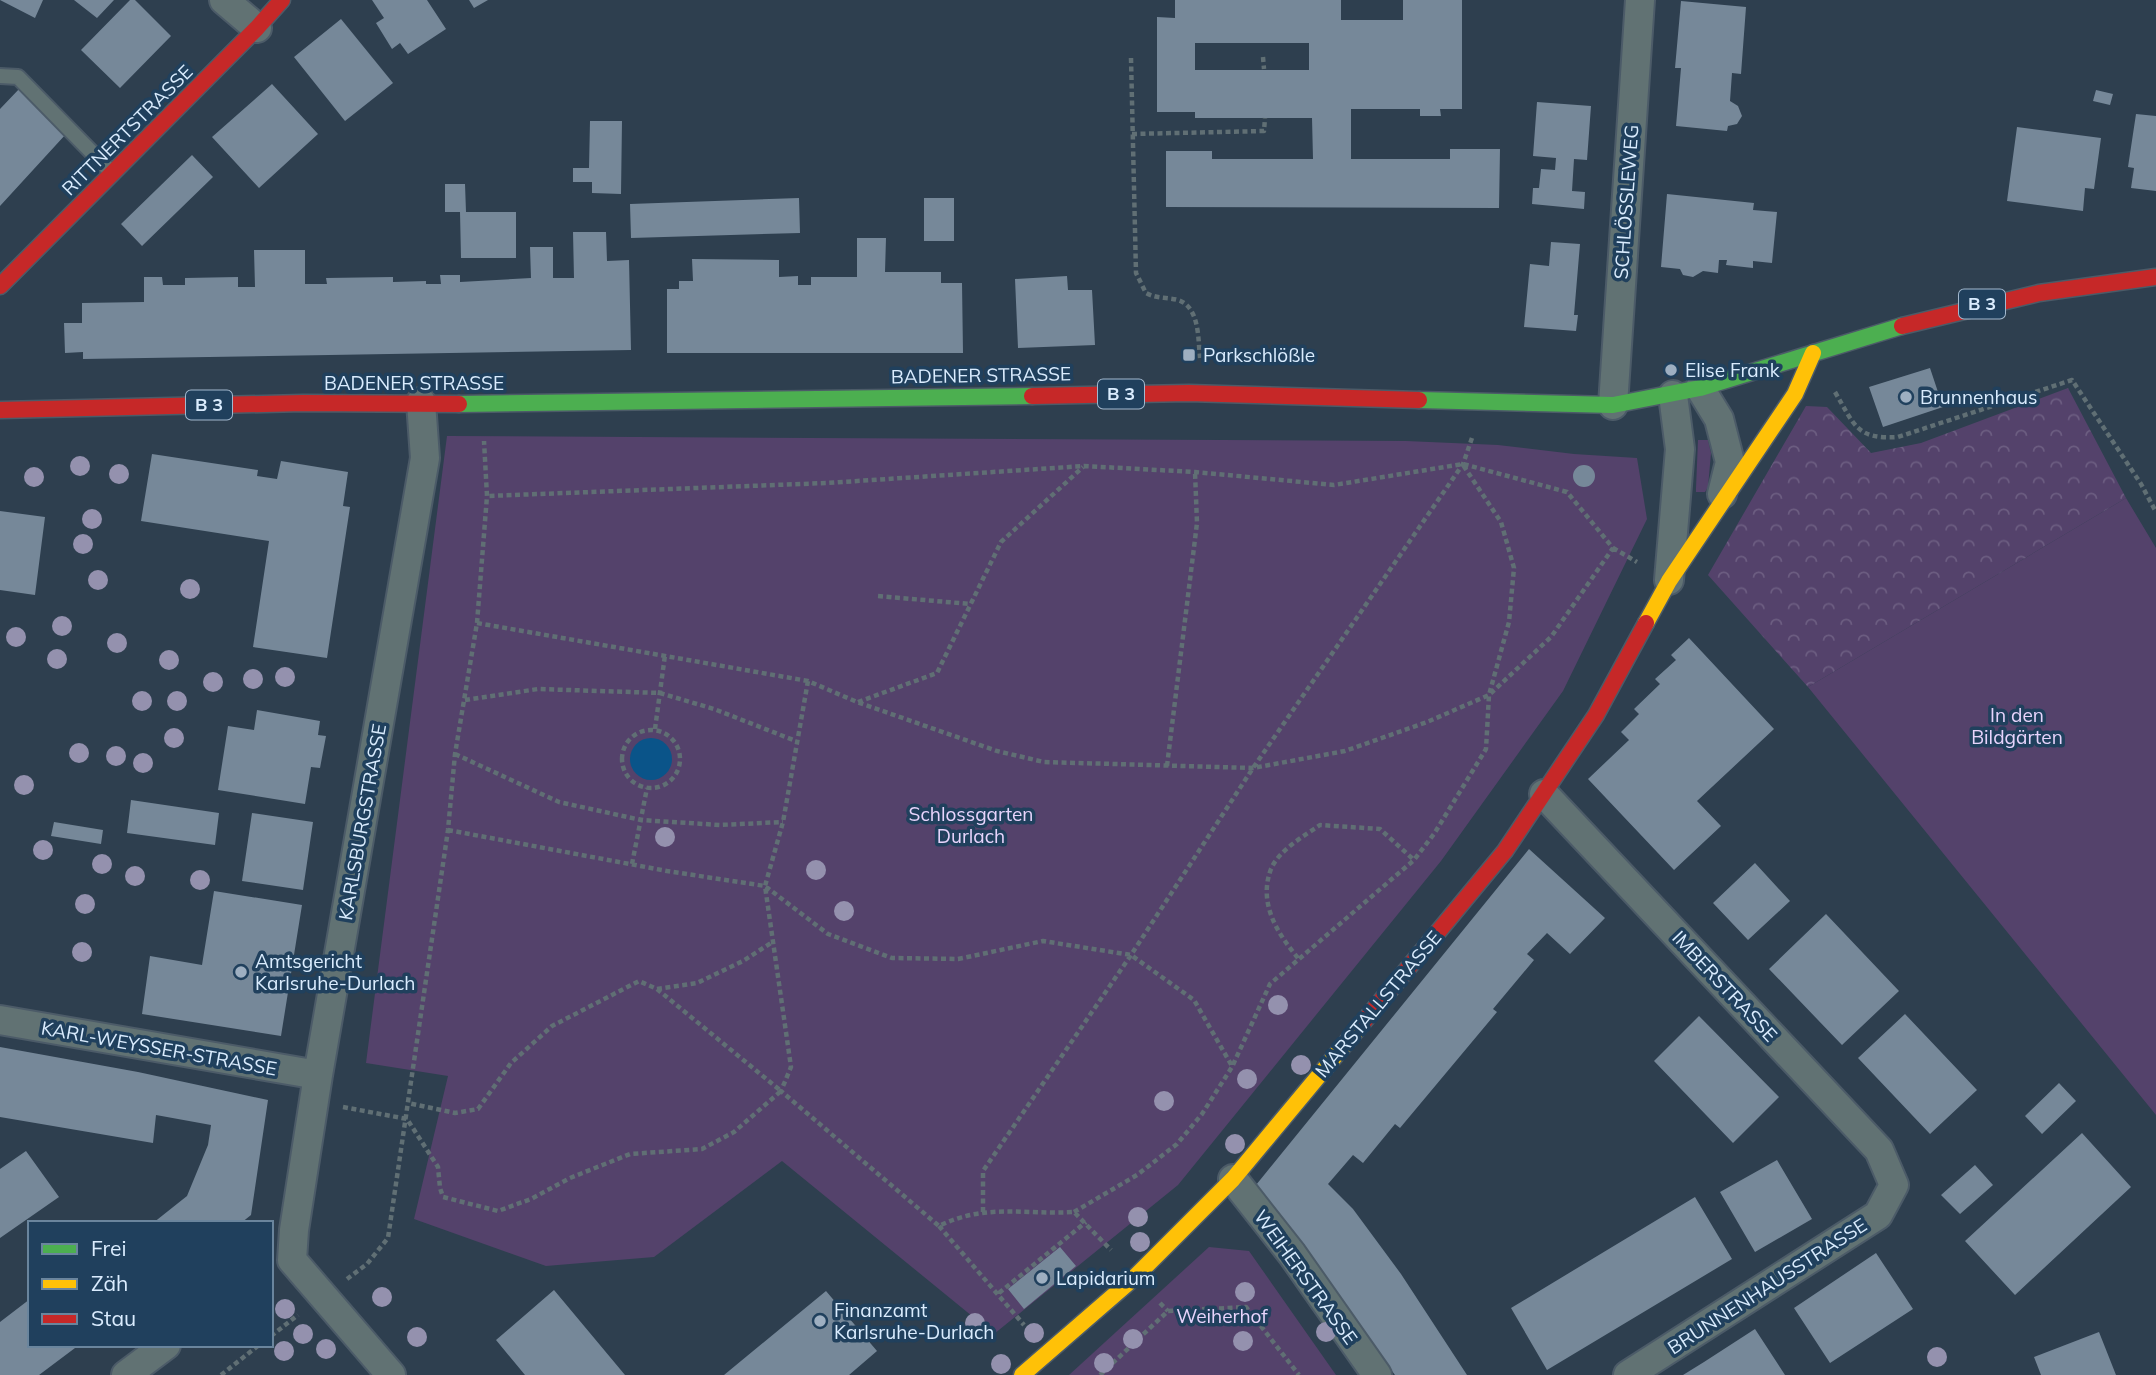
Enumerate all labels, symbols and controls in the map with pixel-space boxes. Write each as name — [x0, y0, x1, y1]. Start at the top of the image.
street label: RITTNERTSTRASSE — [57, 60, 197, 200]
street label: SCHLÖSSLEWEG — [1609, 124, 1643, 280]
road number: B 3 — [1959, 290, 2005, 318]
place label: Parkschlößle — [1203, 343, 1315, 367]
marker: Parkschlößle — [1181, 347, 1197, 363]
place label: Elise Frank — [1685, 358, 1780, 382]
street label: BADENER STRASSE — [891, 361, 1071, 389]
marker: Elise Frank — [1663, 362, 1679, 378]
street label: BADENER STRASSE — [324, 371, 504, 395]
road number: B 3 — [1098, 380, 1144, 408]
place label: Brunnenhaus — [1920, 385, 2037, 409]
marker: Brunnenhaus — [1898, 389, 1914, 405]
road number: B 3 — [186, 390, 232, 419]
park label: In den Bildgärten — [1971, 703, 2063, 749]
street label: KARLSBURGSTRASSE — [333, 722, 391, 922]
park label: Schlossgarten Durlach — [909, 802, 1033, 848]
street label: IMBERSTRASSE — [1667, 925, 1783, 1047]
street label: MARSTALLSTRASSE — [1310, 926, 1446, 1082]
place label: Amtsgericht Karlsruhe-Durlach — [255, 949, 415, 995]
marker: Amtsgericht Karlsruhe-Durlach — [233, 964, 249, 980]
street label: KARL-WEYSSER-STRASSE — [39, 1015, 279, 1081]
street label: WEIHERSTRASSE — [1249, 1205, 1363, 1349]
street label: BRUNNENHAUSSTRASSE — [1663, 1213, 1871, 1359]
legend — [28, 1221, 273, 1347]
text: Frei — [91, 1235, 127, 1261]
place label: Lapidarium — [1056, 1266, 1156, 1290]
text: Zäh — [91, 1270, 128, 1296]
marker: Lapidarium — [1034, 1270, 1050, 1286]
place label: Finanzamt Karlsruhe-Durlach — [834, 1298, 994, 1344]
park label: Weiherhof — [1176, 1304, 1268, 1328]
text: Stau — [91, 1305, 136, 1331]
marker: Finanzamt Karlsruhe-Durlach — [812, 1313, 828, 1329]

